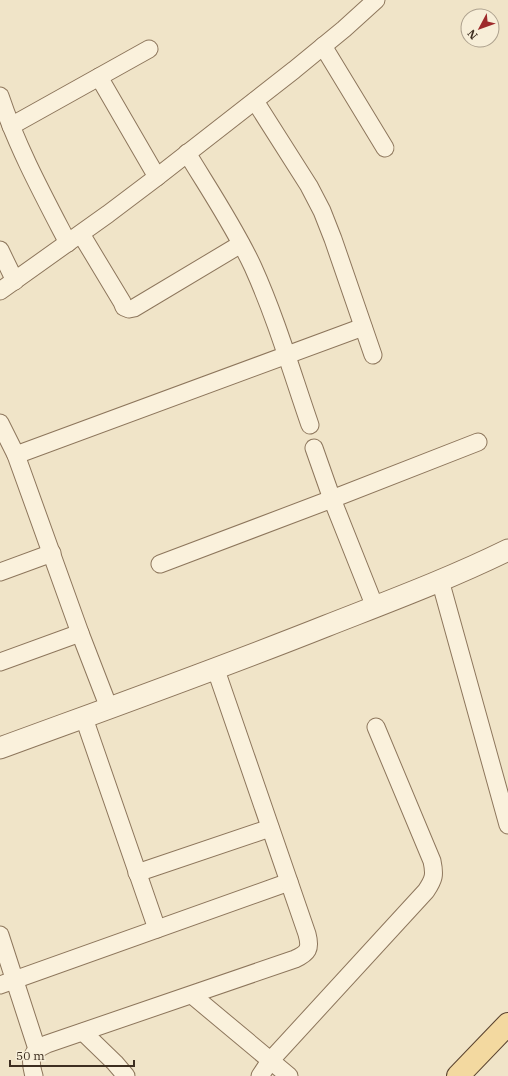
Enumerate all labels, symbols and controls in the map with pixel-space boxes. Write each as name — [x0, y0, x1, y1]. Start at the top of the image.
north arrow — [460, 8, 500, 48]
text: N — [464, 26, 481, 42]
scale bar — [10, 1042, 134, 1068]
text: 50 m — [16, 1048, 45, 1063]

